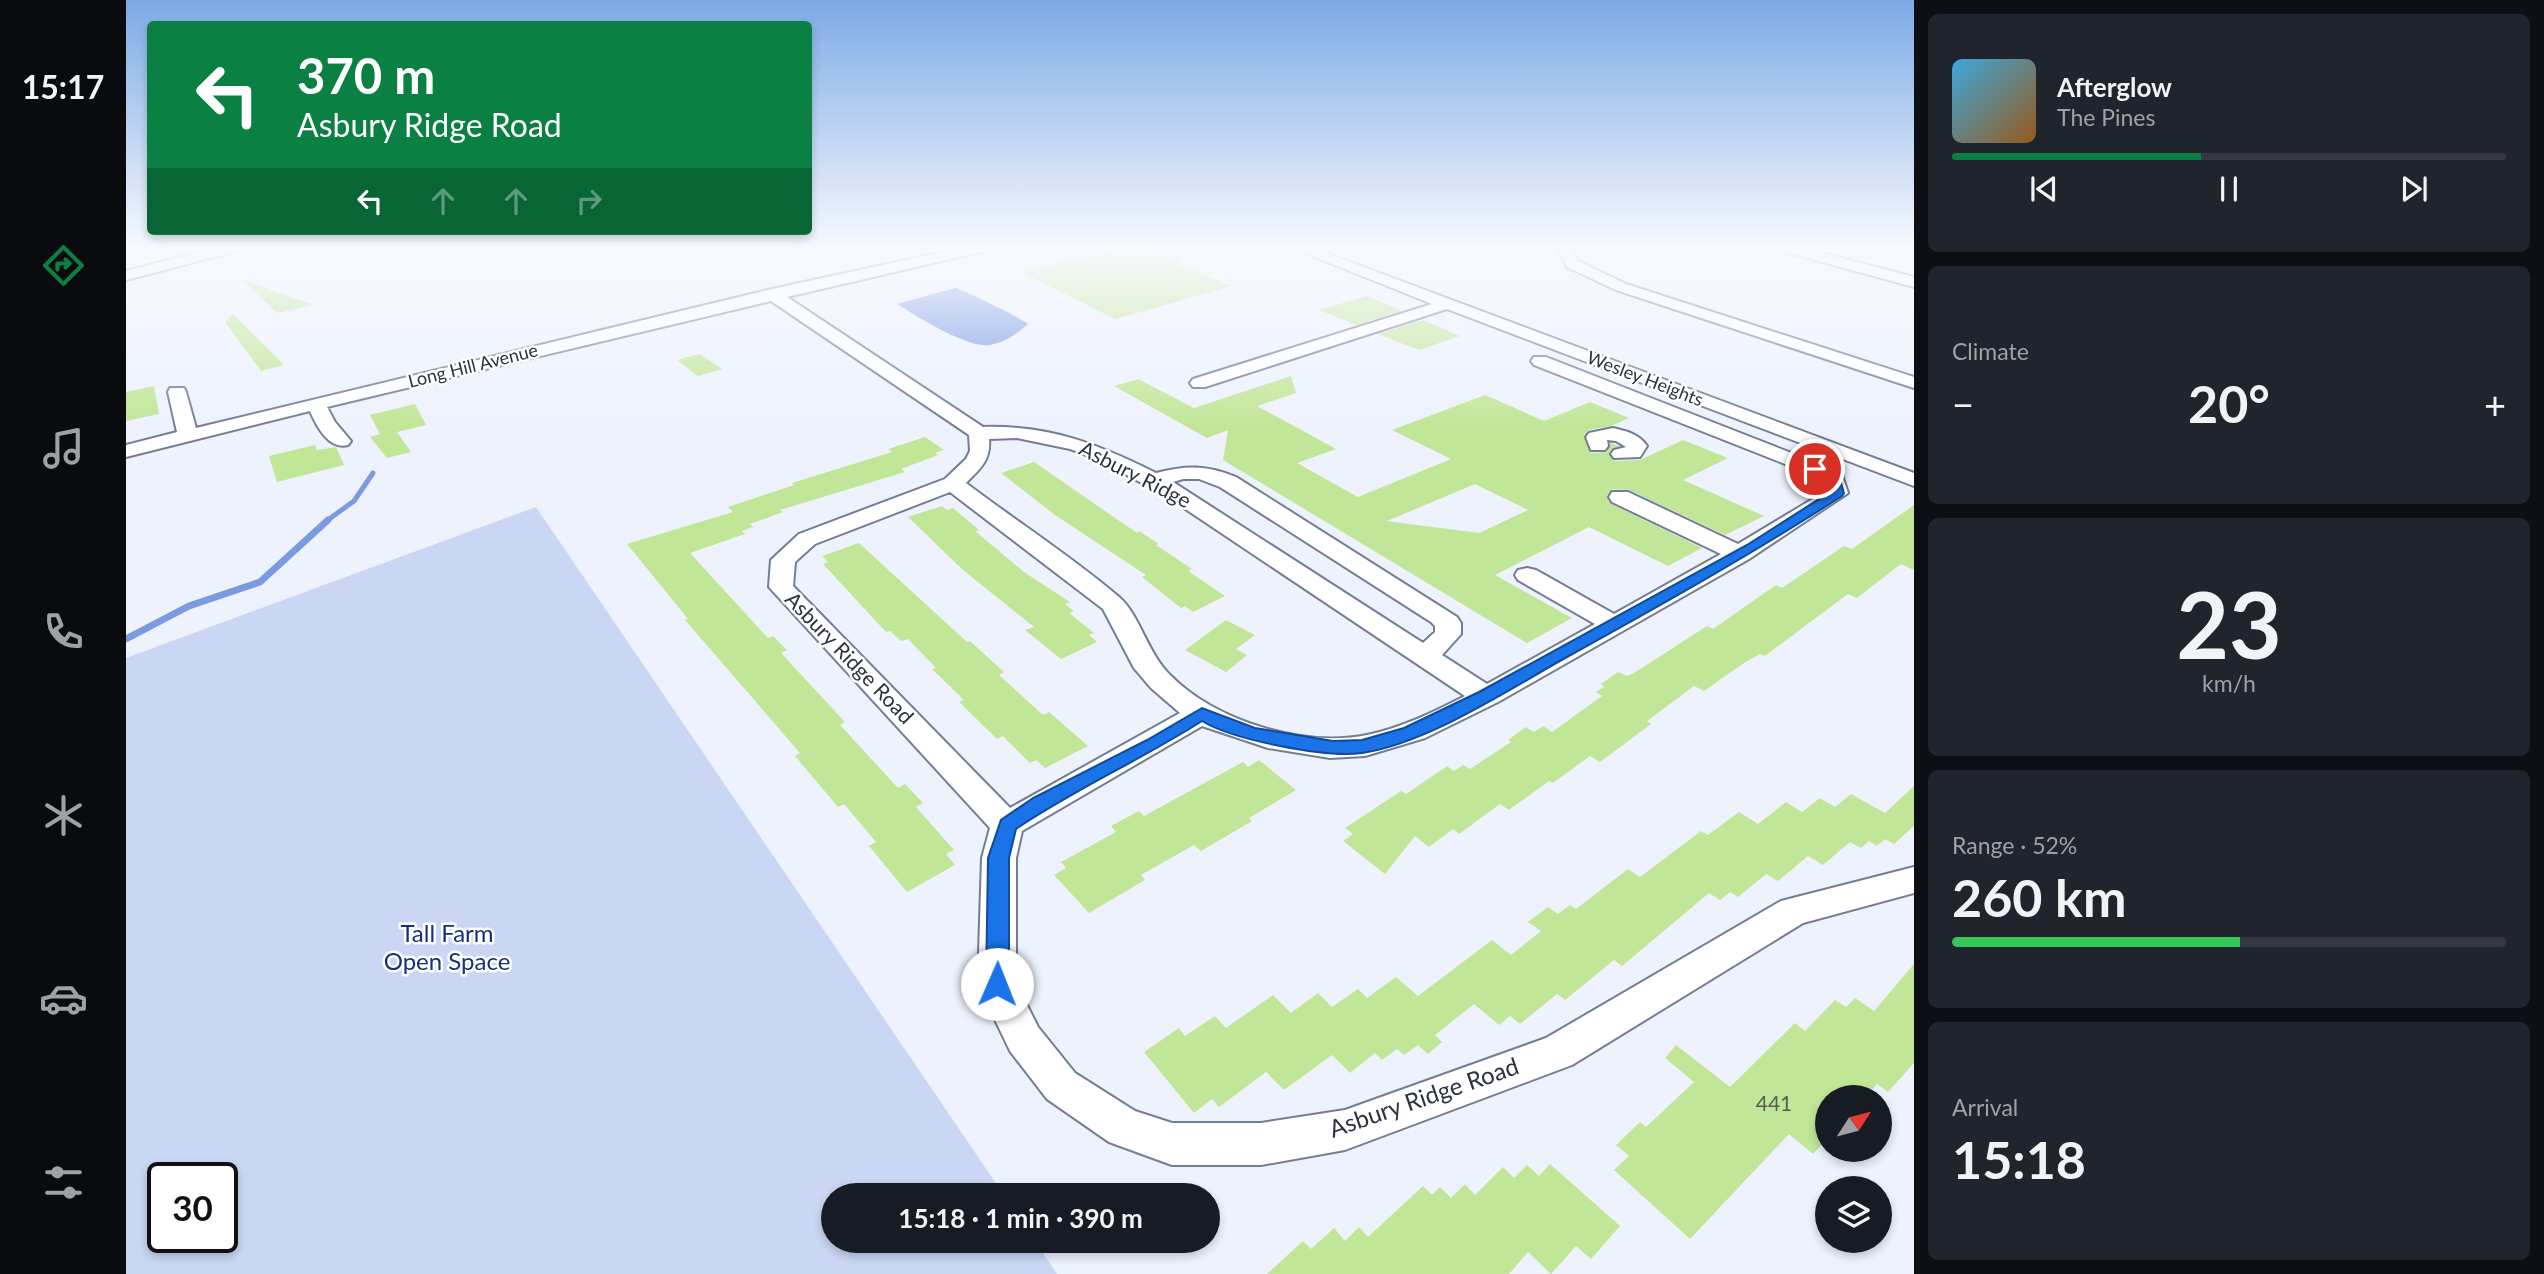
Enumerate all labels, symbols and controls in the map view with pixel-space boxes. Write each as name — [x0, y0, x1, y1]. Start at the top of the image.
text: 370 m — [297, 46, 435, 104]
icon: left — [182, 49, 273, 140]
text: 15:17 — [22, 67, 104, 106]
text: Afterglow — [2057, 71, 2172, 103]
text: The Pines — [2057, 103, 2155, 131]
text: Asbury Ridge Road — [297, 105, 562, 144]
icon: previous — [2025, 170, 2063, 208]
icon: pause — [2210, 170, 2248, 208]
icon: next — [2395, 170, 2433, 208]
icon: left — [351, 182, 389, 220]
icon: ahead — [424, 182, 462, 220]
icon: ahead — [497, 182, 535, 220]
icon: right — [570, 182, 608, 220]
icon: directions — [39, 241, 88, 290]
text: Climate — [1952, 337, 2029, 365]
street label: Long Hill Avenue — [406, 338, 540, 392]
street label: Wesley Heights — [1584, 346, 1707, 410]
text: 20° — [2188, 372, 2270, 434]
text: − — [1952, 381, 1974, 427]
text: + — [2484, 381, 2506, 427]
icon: music — [39, 424, 88, 473]
street label: Asbury Ridge — [1076, 435, 1196, 512]
pin — [1785, 439, 1845, 499]
icon: arrive — [1796, 450, 1834, 488]
text: 23 — [2176, 569, 2282, 678]
street label: Asbury Ridge Road — [781, 586, 919, 728]
icon: phone — [39, 607, 88, 656]
text: km/h — [2202, 669, 2256, 697]
icon: climate — [39, 791, 88, 840]
text: Range · 52% — [1952, 831, 2077, 859]
text: 260 km — [1952, 866, 2126, 928]
park label: Tall Farm Open Space — [384, 918, 510, 975]
position arrow — [960, 947, 1034, 1021]
icon: car — [39, 974, 88, 1023]
street label: Asbury Ridge Road — [1325, 1051, 1522, 1143]
north arrow — [1815, 1085, 1892, 1162]
map controls — [1815, 1085, 1892, 1253]
house number: 441 — [1756, 1090, 1792, 1115]
text: Arrival — [1952, 1093, 2018, 1121]
text: 15:18 — [1952, 1128, 2086, 1190]
icon: filters — [39, 1158, 88, 1207]
speed limit sign: 30 — [147, 1162, 238, 1253]
button: layers — [1815, 1176, 1892, 1253]
text: 15:18 · 1 min · 390 m — [898, 1202, 1143, 1234]

